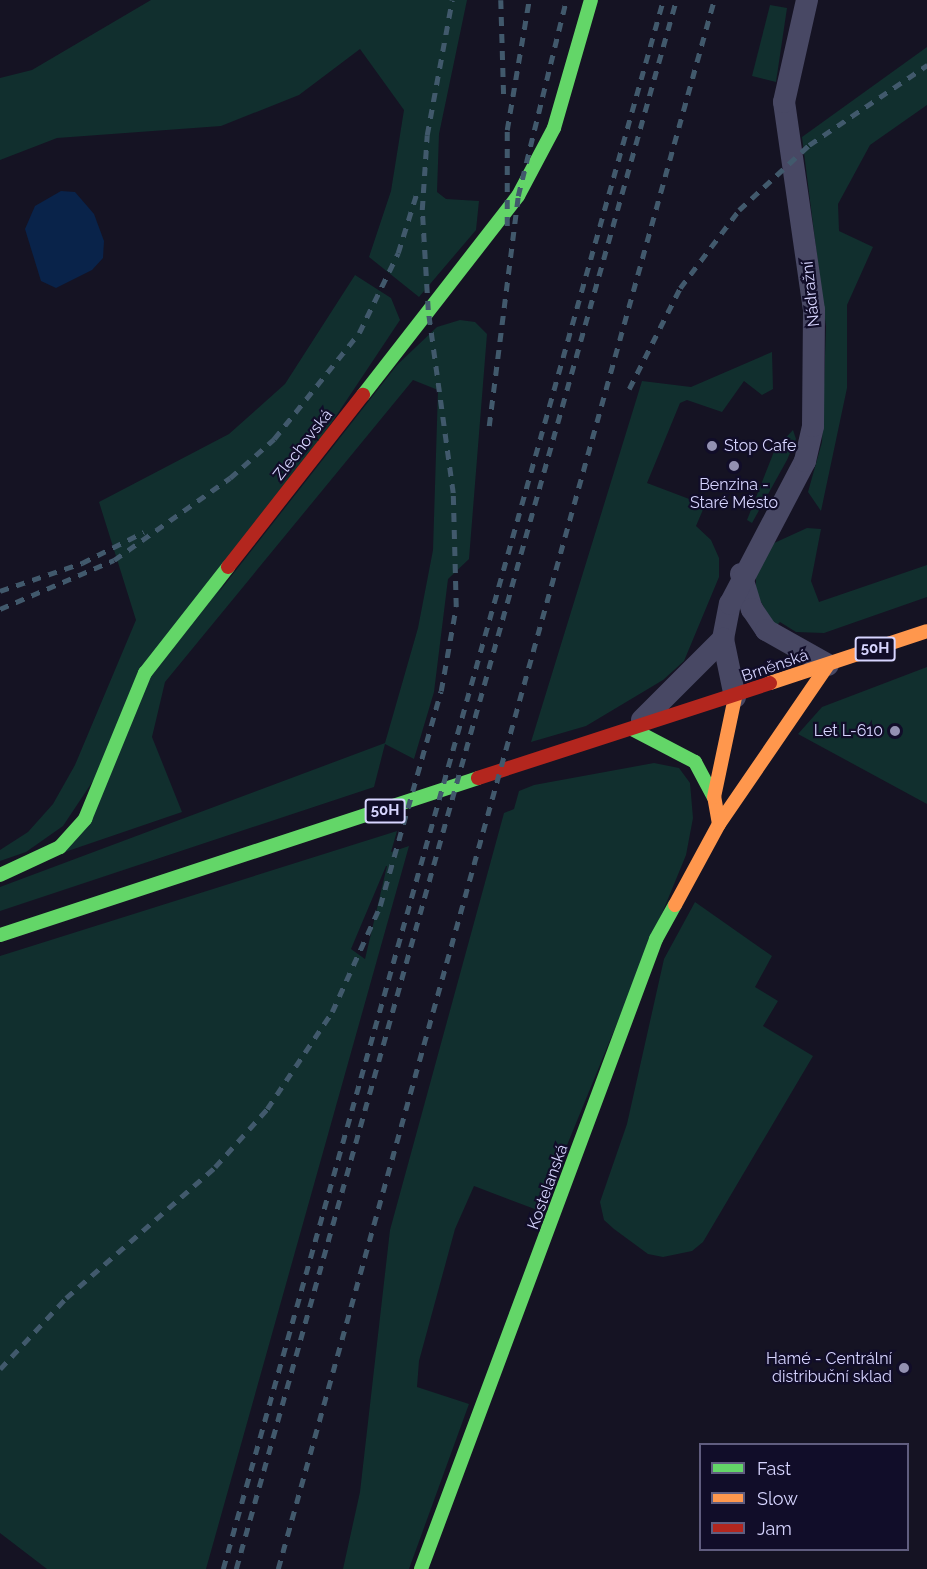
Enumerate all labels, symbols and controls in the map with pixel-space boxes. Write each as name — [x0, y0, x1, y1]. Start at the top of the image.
street label: Nádražní — [798, 260, 824, 328]
street label: Zlechovská — [269, 406, 337, 484]
place label: Stop Cafe — [724, 436, 796, 456]
marker: Stop Cafe — [705, 439, 719, 453]
marker: Benzina - Staré Město — [727, 459, 741, 473]
place label: Benzina - Staré Město — [690, 475, 778, 513]
road number: 50H — [854, 637, 896, 661]
street label: Brněnská — [739, 646, 811, 686]
place label: Let L-610 — [814, 721, 883, 741]
marker: Let L-610 — [888, 724, 902, 738]
road number: 50H — [364, 799, 406, 823]
street label: Kostelanská — [524, 1142, 572, 1232]
place label: Hamé - Centrální distribuční sklad — [766, 1349, 892, 1387]
marker: Hamé - Centrální distribuční sklad — [897, 1361, 911, 1375]
legend — [699, 1443, 909, 1551]
text: Fast — [757, 1458, 791, 1479]
text: Slow — [757, 1488, 798, 1509]
text: Jam — [757, 1518, 792, 1539]

